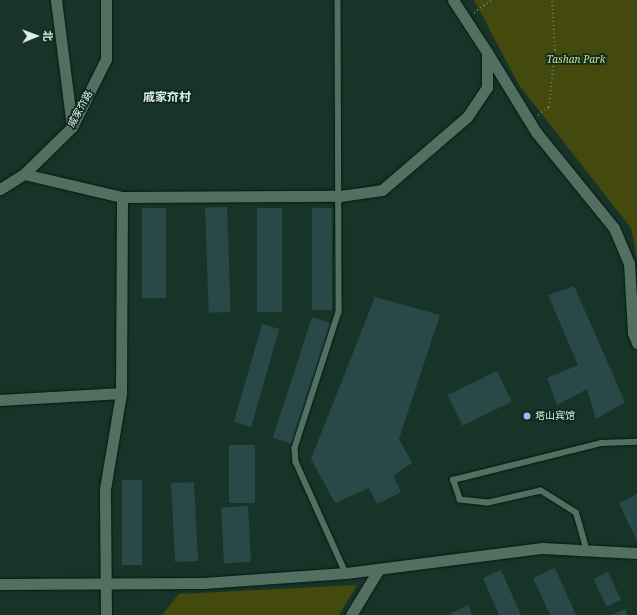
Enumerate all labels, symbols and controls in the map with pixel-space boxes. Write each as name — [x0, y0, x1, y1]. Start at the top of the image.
north arrow — [16, 16, 56, 56]
text: 北 — [41, 30, 56, 41]
park label: Tashan Park — [547, 54, 605, 66]
street label: 威家夼路 — [65, 89, 95, 129]
district label: 戚家夼村 — [143, 90, 191, 104]
place label: 塔山宾馆 — [535, 410, 575, 422]
marker: 塔山宾馆 — [522, 411, 532, 421]

